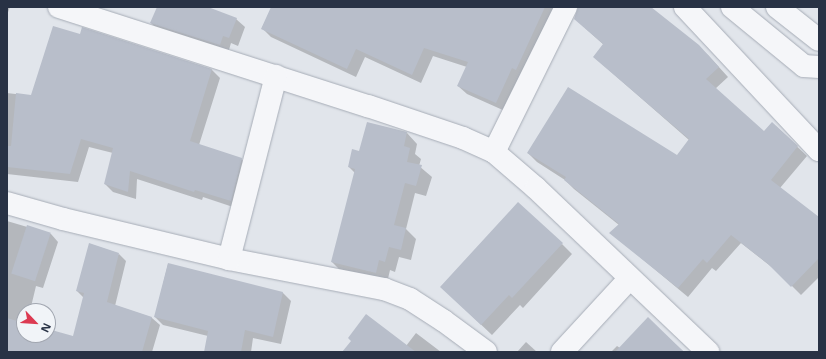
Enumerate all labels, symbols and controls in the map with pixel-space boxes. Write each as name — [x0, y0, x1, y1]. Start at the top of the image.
north arrow — [16, 303, 56, 343]
text: N — [38, 321, 55, 335]

